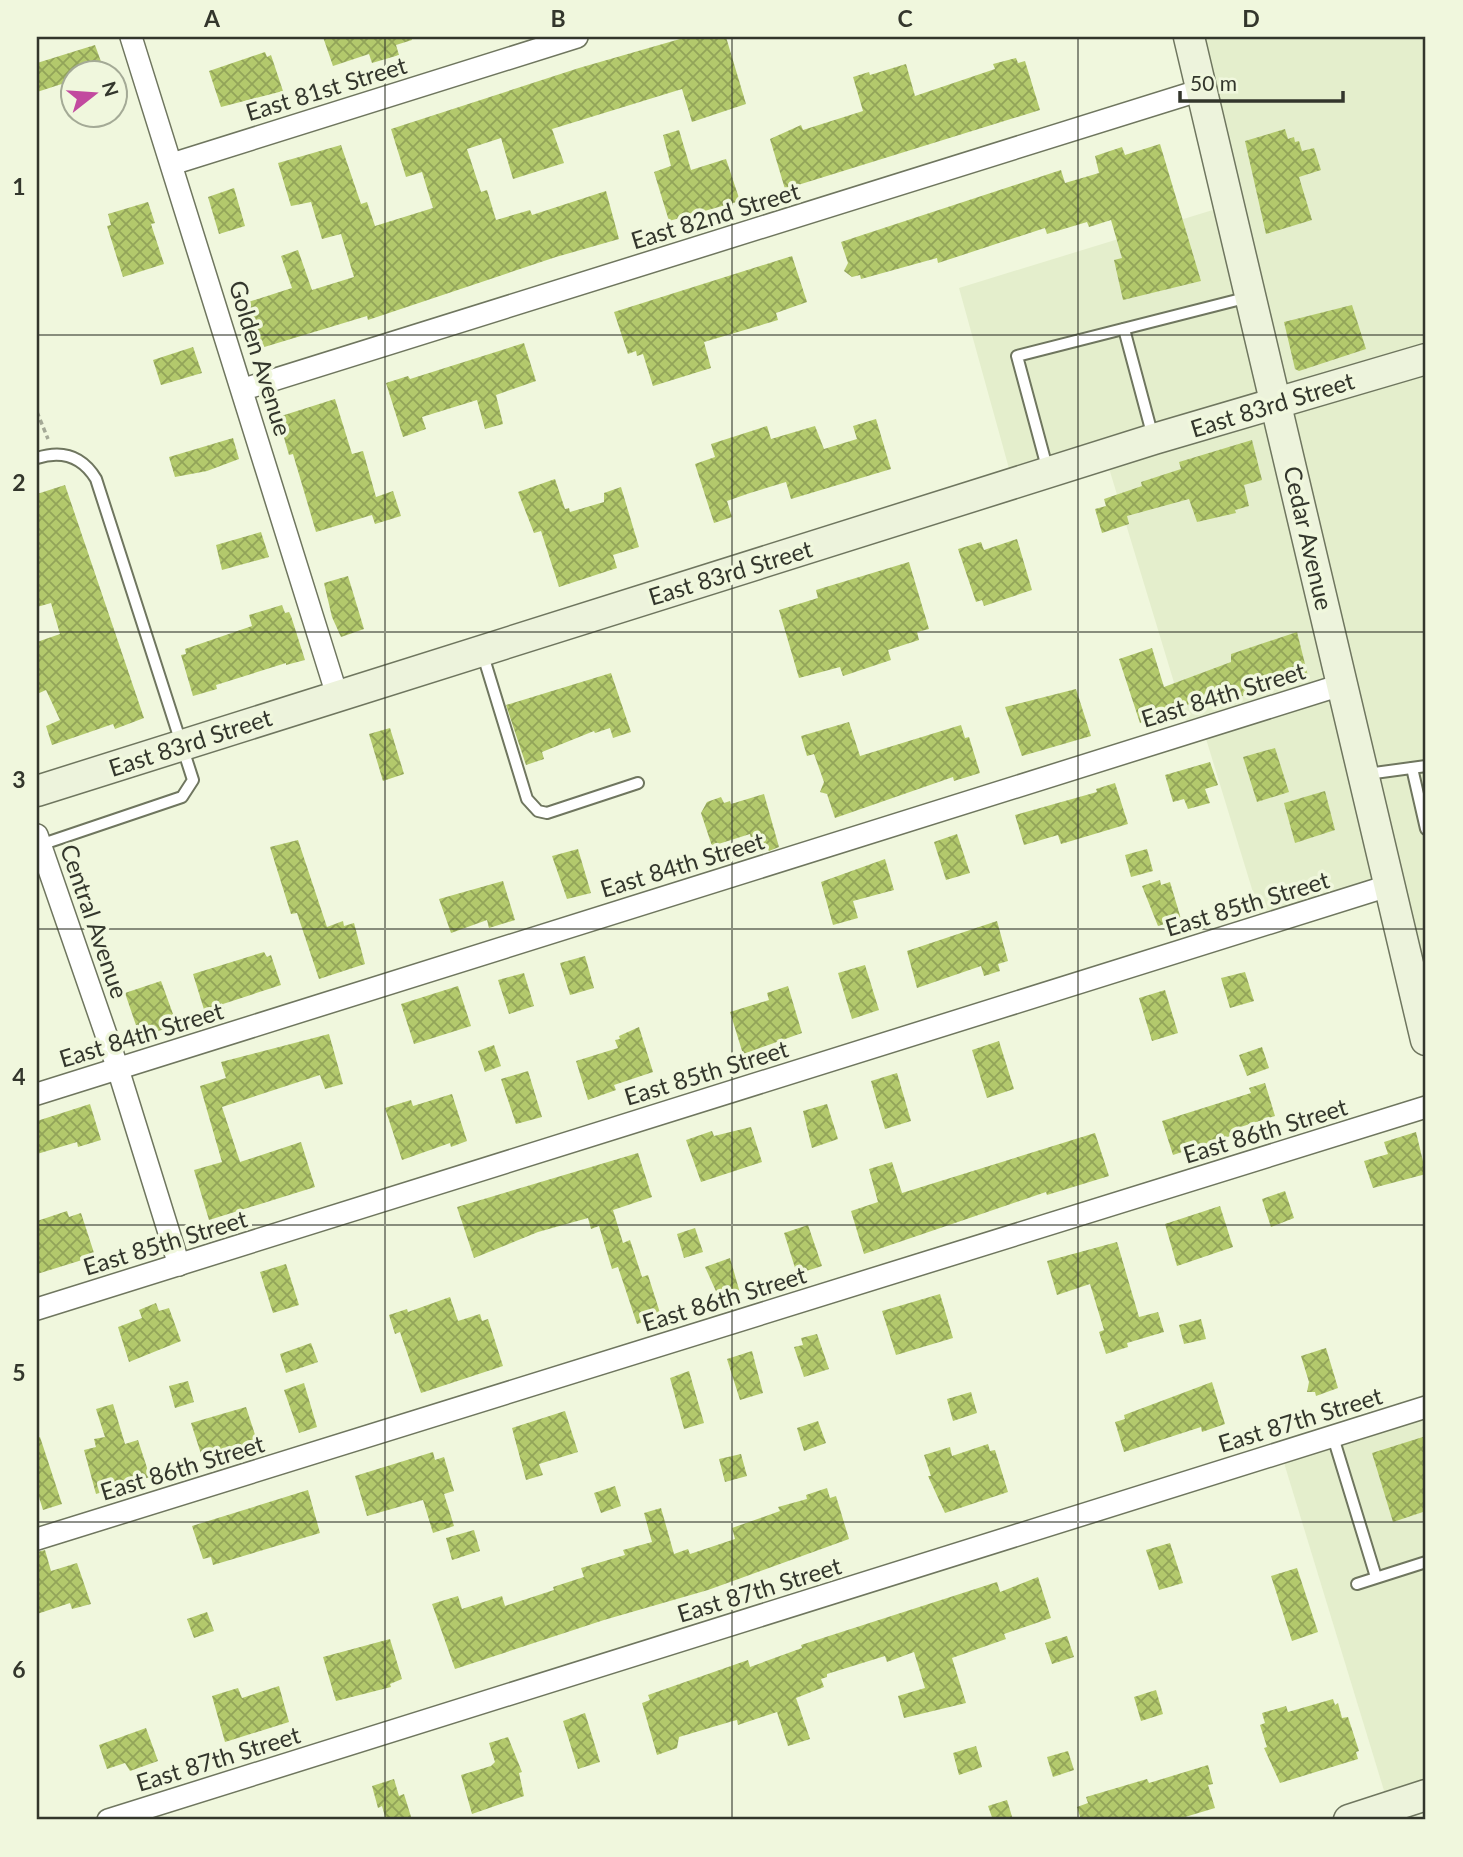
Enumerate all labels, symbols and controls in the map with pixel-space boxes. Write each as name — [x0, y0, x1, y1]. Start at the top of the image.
text: A — [203, 4, 221, 32]
text: B — [550, 4, 566, 32]
text: C — [897, 4, 913, 32]
text: D — [1242, 4, 1260, 32]
street label: East 81st Street — [242, 50, 410, 126]
north arrow — [60, 60, 130, 130]
scale bar — [1180, 60, 1342, 104]
text: 50 m — [1190, 70, 1237, 95]
text: N — [98, 79, 124, 99]
text: 1 — [12, 172, 26, 200]
street label: East 82nd Street — [627, 175, 803, 254]
street label: Golden Avenue — [224, 277, 298, 439]
street label: East 83rd Street — [1187, 365, 1358, 443]
street label: Cedar Avenue — [1278, 463, 1340, 613]
text: 2 — [12, 468, 26, 496]
street label: East 83rd Street — [645, 533, 816, 611]
street label: East 84th Street — [1137, 655, 1309, 733]
street label: East 83rd Street — [105, 702, 276, 782]
text: 3 — [12, 765, 26, 793]
street label: East 84th Street — [596, 825, 768, 903]
street label: Central Avenue — [55, 840, 135, 1002]
street label: East 85th Street — [1161, 864, 1333, 942]
street label: East 84th Street — [55, 995, 227, 1073]
street label: East 85th Street — [620, 1033, 792, 1111]
text: 4 — [12, 1062, 26, 1090]
street label: East 86th Street — [1179, 1091, 1351, 1169]
street label: East 85th Street — [79, 1203, 251, 1281]
street label: East 86th Street — [638, 1259, 810, 1337]
text: 5 — [12, 1358, 26, 1386]
street label: East 87th Street — [1214, 1380, 1386, 1458]
street label: East 86th Street — [96, 1428, 268, 1506]
street label: East 87th Street — [673, 1550, 845, 1628]
text: 6 — [12, 1655, 26, 1683]
street label: East 87th Street — [132, 1719, 304, 1797]

